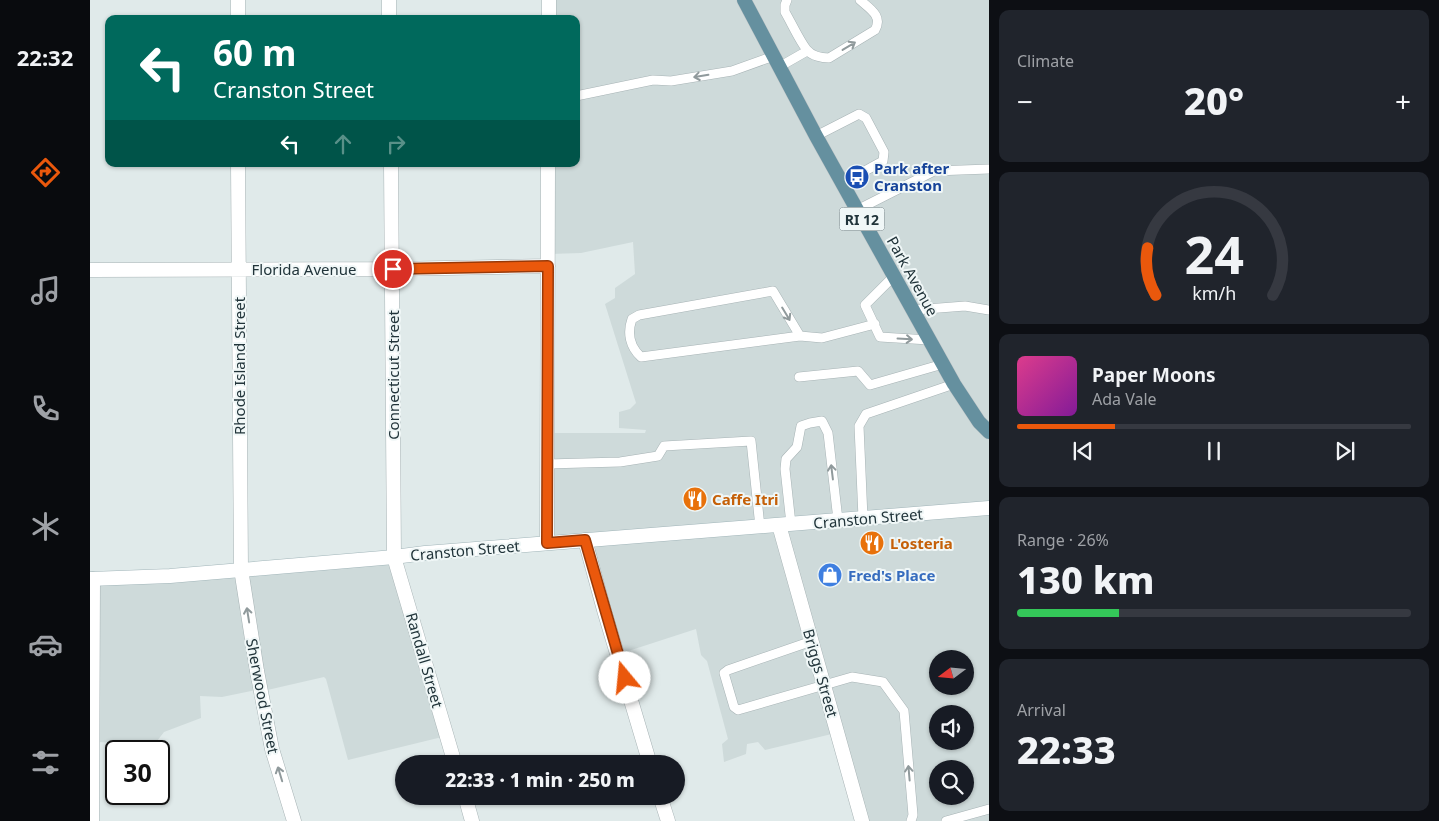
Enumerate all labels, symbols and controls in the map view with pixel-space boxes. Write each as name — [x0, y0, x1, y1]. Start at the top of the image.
text: 60 m — [213, 29, 296, 76]
icon: left — [130, 35, 195, 100]
one-way arrow — [842, 40, 856, 50]
text: 22:32 — [17, 42, 73, 72]
text: Climate — [1017, 50, 1074, 72]
one-way arrow — [694, 71, 710, 81]
text: Cranston Street — [213, 74, 374, 104]
text: 20° — [1184, 74, 1244, 126]
text: − — [1017, 82, 1033, 120]
text: + — [1395, 82, 1411, 120]
icon: left — [276, 130, 304, 158]
icon: ahead — [329, 130, 357, 158]
icon: right — [382, 130, 410, 158]
icon: directions — [28, 155, 63, 190]
place label: Park after Cranston — [874, 158, 949, 195]
bus stop icon: Park after Cranston — [844, 164, 870, 190]
road number: RI 12 — [840, 208, 884, 230]
text: 24 — [1184, 218, 1244, 289]
street label: Park Avenue — [883, 233, 943, 319]
pin — [372, 248, 414, 290]
icon: arrive — [379, 255, 407, 283]
street label: Florida Avenue — [251, 259, 357, 279]
icon: music — [28, 273, 63, 308]
text: km/h — [1192, 281, 1236, 305]
street label: Rhode Island Street — [229, 296, 249, 435]
one-way arrow — [782, 306, 792, 320]
street label: Connecticut Street — [383, 310, 403, 440]
one-way arrow — [896, 334, 912, 343]
text: Paper Moons — [1092, 362, 1216, 388]
text: Ada Vale — [1092, 388, 1157, 410]
icon: phone — [28, 391, 63, 426]
icon: previous — [1069, 437, 1097, 465]
icon: pause — [1200, 437, 1228, 465]
icon: next — [1331, 437, 1359, 465]
one-way arrow — [827, 464, 837, 480]
restaurant icon: Caffe Itri — [682, 486, 708, 512]
place label: Caffe Itri — [712, 489, 779, 509]
street label: Cranston Street — [812, 503, 924, 533]
icon: climate — [28, 509, 63, 544]
text: Range · 26% — [1017, 529, 1109, 551]
restaurant icon: L'osteria — [859, 530, 885, 556]
place label: L'osteria — [890, 533, 953, 553]
street label: Cranston Street — [409, 535, 521, 565]
text: 130 km — [1017, 553, 1155, 605]
shop icon: Fred's Place — [817, 562, 843, 588]
place label: Fred's Place — [848, 565, 936, 585]
one-way arrow — [243, 608, 253, 624]
street label: Randall Street — [402, 610, 448, 710]
street label: Briggs Street — [799, 626, 843, 720]
icon: car — [28, 627, 63, 662]
street label: Sherwood Street — [242, 637, 284, 756]
north arrow — [929, 650, 974, 695]
map controls — [929, 650, 974, 805]
position arrow — [598, 651, 650, 703]
text: Arrival — [1017, 699, 1066, 721]
button: sound — [929, 705, 974, 750]
text: 22:33 — [1017, 723, 1116, 775]
speed limit sign: 30 — [105, 740, 170, 805]
icon: filters — [28, 745, 63, 780]
button: search — [929, 760, 974, 805]
one-way arrow — [905, 765, 914, 781]
one-way arrow — [275, 767, 284, 783]
text: 22:33 · 1 min · 250 m — [445, 767, 635, 793]

